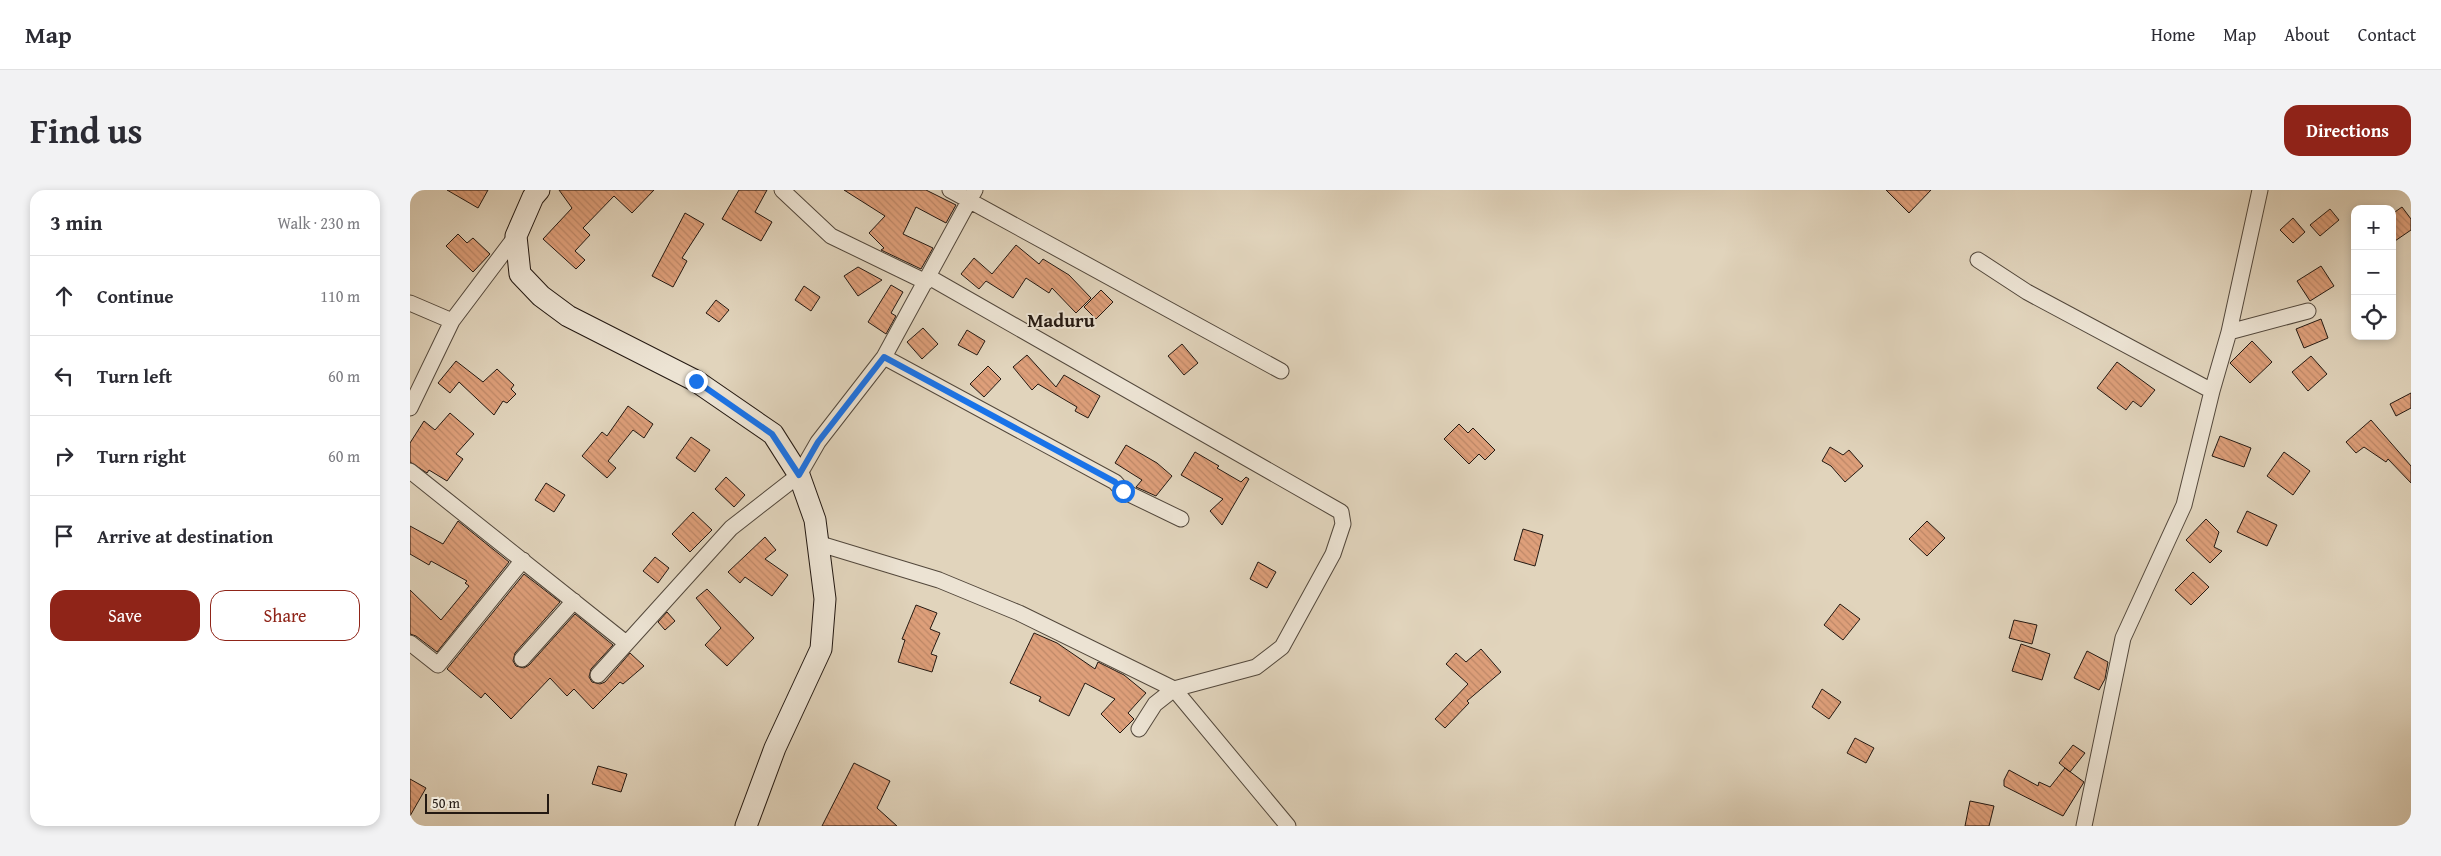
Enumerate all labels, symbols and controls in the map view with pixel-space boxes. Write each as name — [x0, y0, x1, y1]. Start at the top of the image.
text: Map — [25, 17, 72, 52]
text: Home — [2151, 21, 2195, 48]
text: Map — [2223, 21, 2256, 48]
text: About — [2284, 21, 2330, 48]
text: Contact — [2358, 21, 2416, 48]
text: Find us — [30, 105, 143, 156]
button: Directions — [2284, 105, 2411, 156]
map controls — [2351, 205, 2396, 340]
button: + — [2351, 205, 2396, 250]
text: 3 min — [50, 207, 102, 238]
text: Walk · 230 m — [277, 211, 360, 235]
button: − — [2351, 250, 2396, 295]
icon: ahead — [50, 282, 78, 310]
text: Continue — [97, 282, 174, 310]
text: 110 m — [320, 284, 360, 308]
button: locate — [2351, 295, 2396, 340]
district label: Maduru — [1027, 306, 1095, 334]
icon: left — [50, 362, 78, 390]
text: Turn left — [97, 362, 172, 390]
text: 60 m — [328, 364, 360, 388]
route end — [685, 370, 708, 393]
icon: right — [50, 442, 78, 470]
text: Turn right — [97, 442, 186, 470]
text: 60 m — [328, 444, 360, 468]
route start — [1112, 480, 1135, 503]
icon: arrive — [50, 522, 78, 550]
text: Arrive at destination — [97, 522, 273, 550]
button: Save — [50, 590, 200, 641]
button: Share — [210, 590, 360, 641]
scale bar — [425, 791, 549, 814]
text: 50 m — [432, 793, 460, 813]

